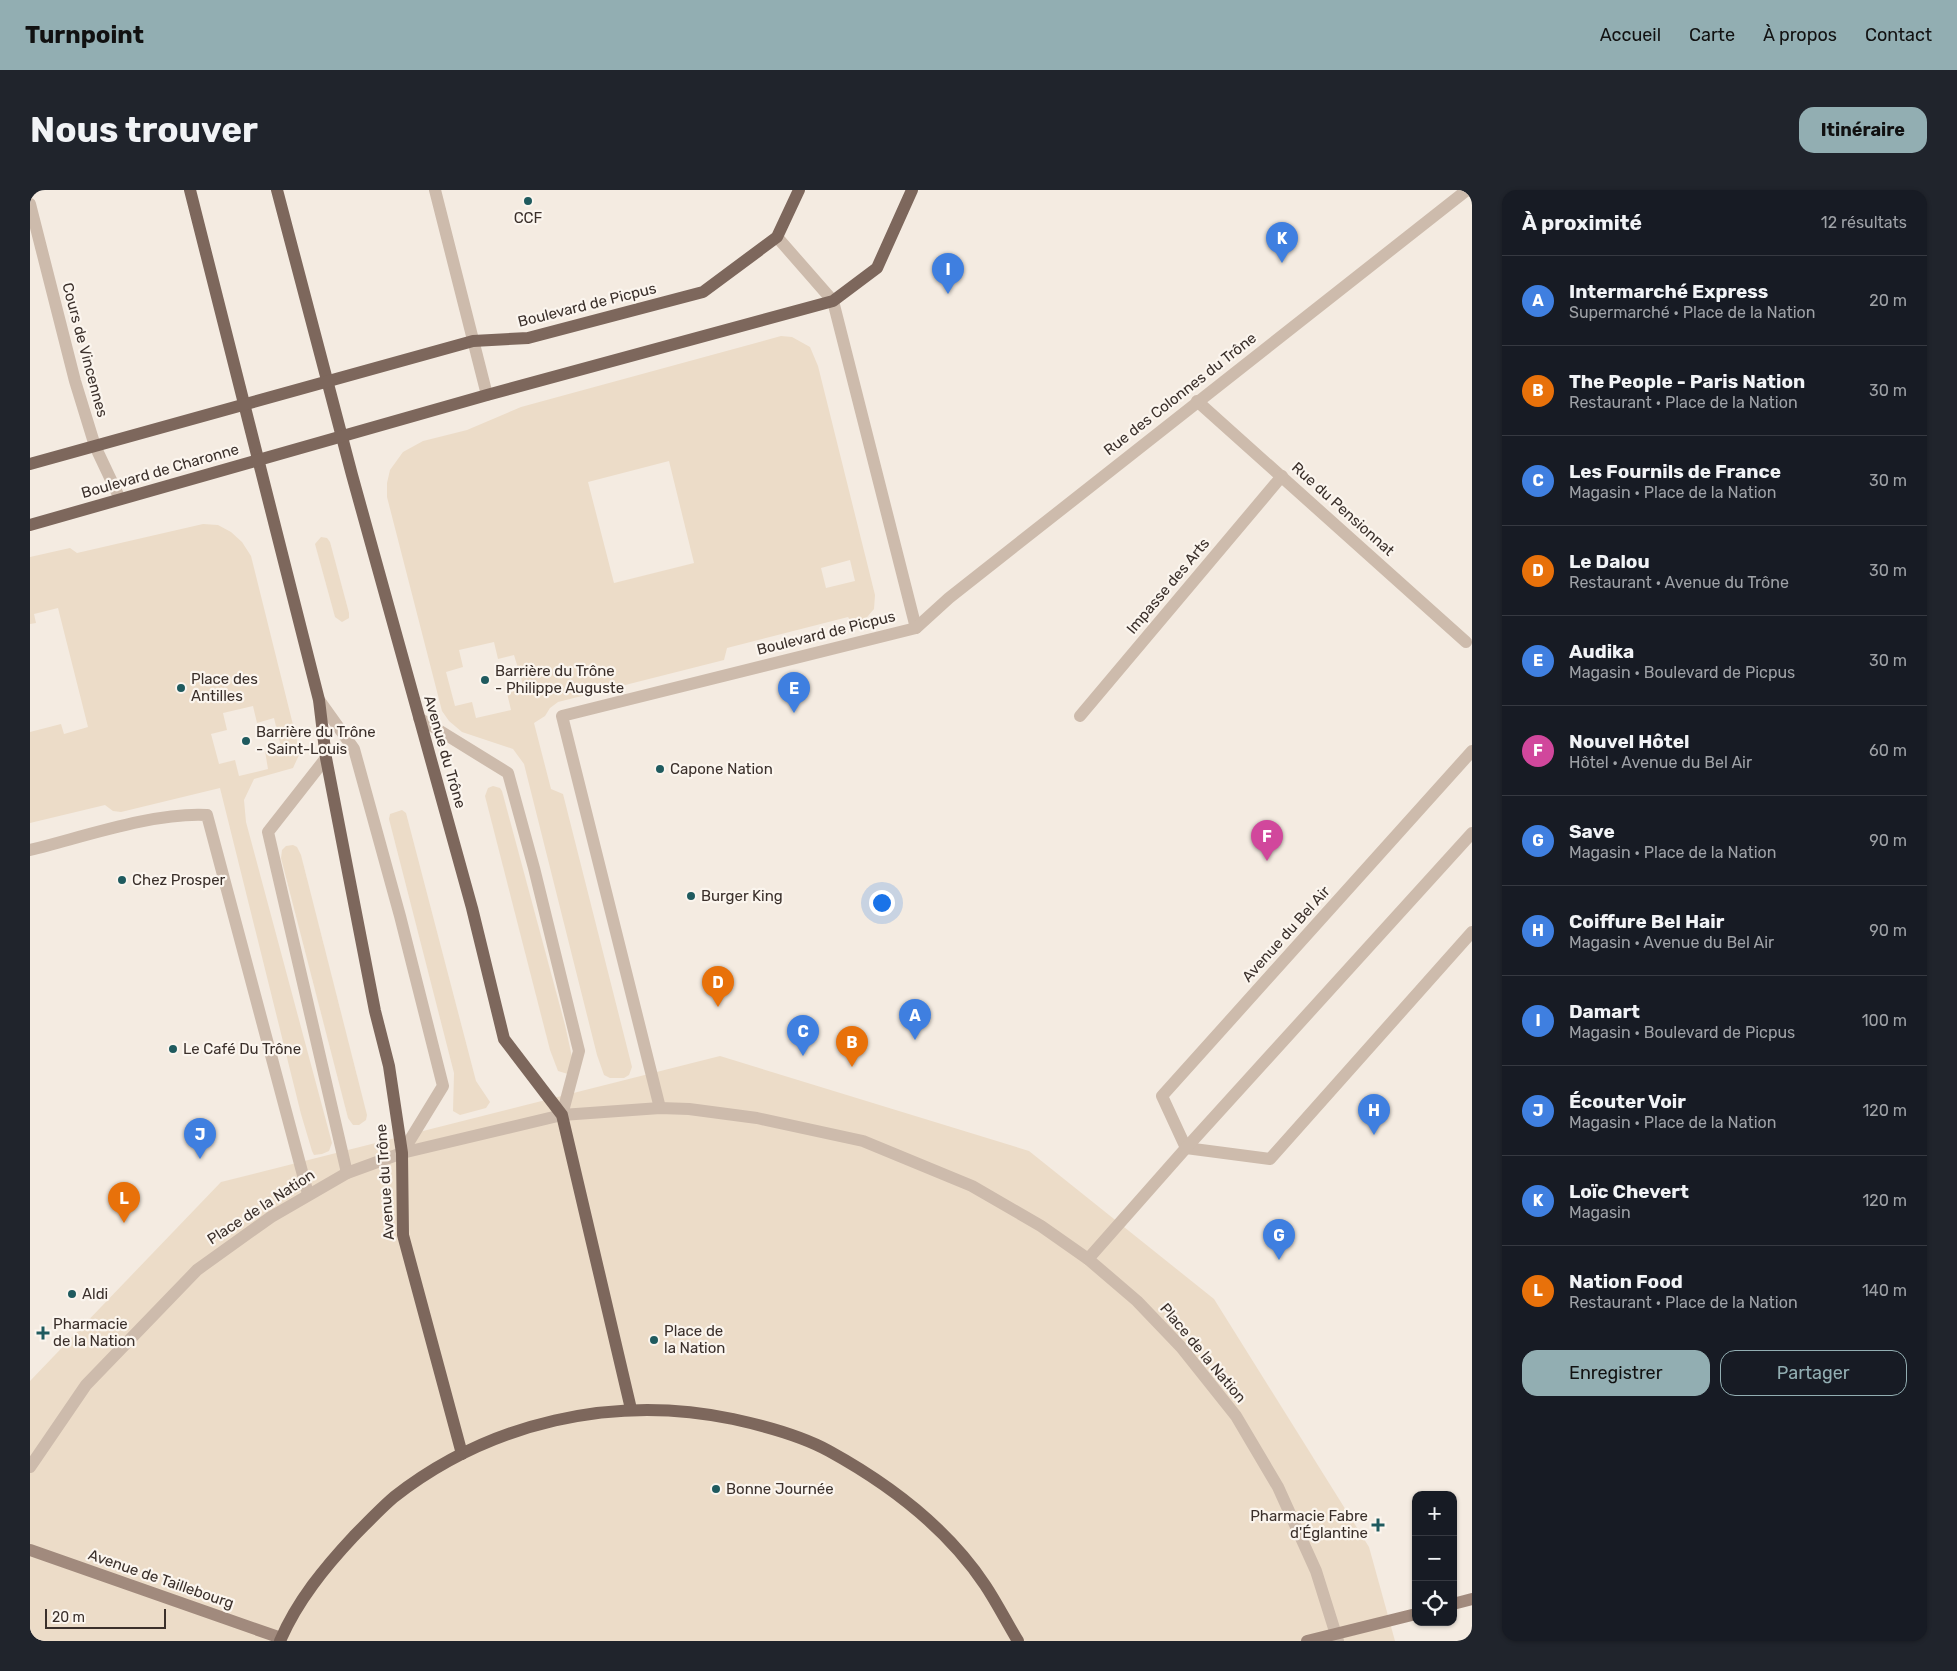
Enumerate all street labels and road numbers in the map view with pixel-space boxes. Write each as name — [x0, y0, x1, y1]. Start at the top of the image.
street label: Boulevard de Picpus — [516, 279, 658, 331]
street label: Cours de Vincennes — [58, 281, 112, 420]
street label: Rue des Colonnes du Trône — [1100, 329, 1260, 459]
street label: Boulevard de Charonne — [79, 440, 241, 502]
street label: Rue du Pensionnat — [1288, 458, 1398, 560]
street label: Impasse des Arts — [1123, 534, 1214, 638]
street label: Boulevard de Picpus — [755, 607, 897, 659]
street label: Avenue du Trône — [420, 693, 470, 811]
street label: Avenue du Bel Air — [1238, 882, 1334, 986]
street label: Avenue du Trône — [372, 1123, 398, 1241]
street label: Place de la Nation — [204, 1166, 318, 1248]
street label: Place de la Nation — [1156, 1300, 1250, 1406]
street label: Avenue de Taillebourg — [86, 1546, 236, 1612]

